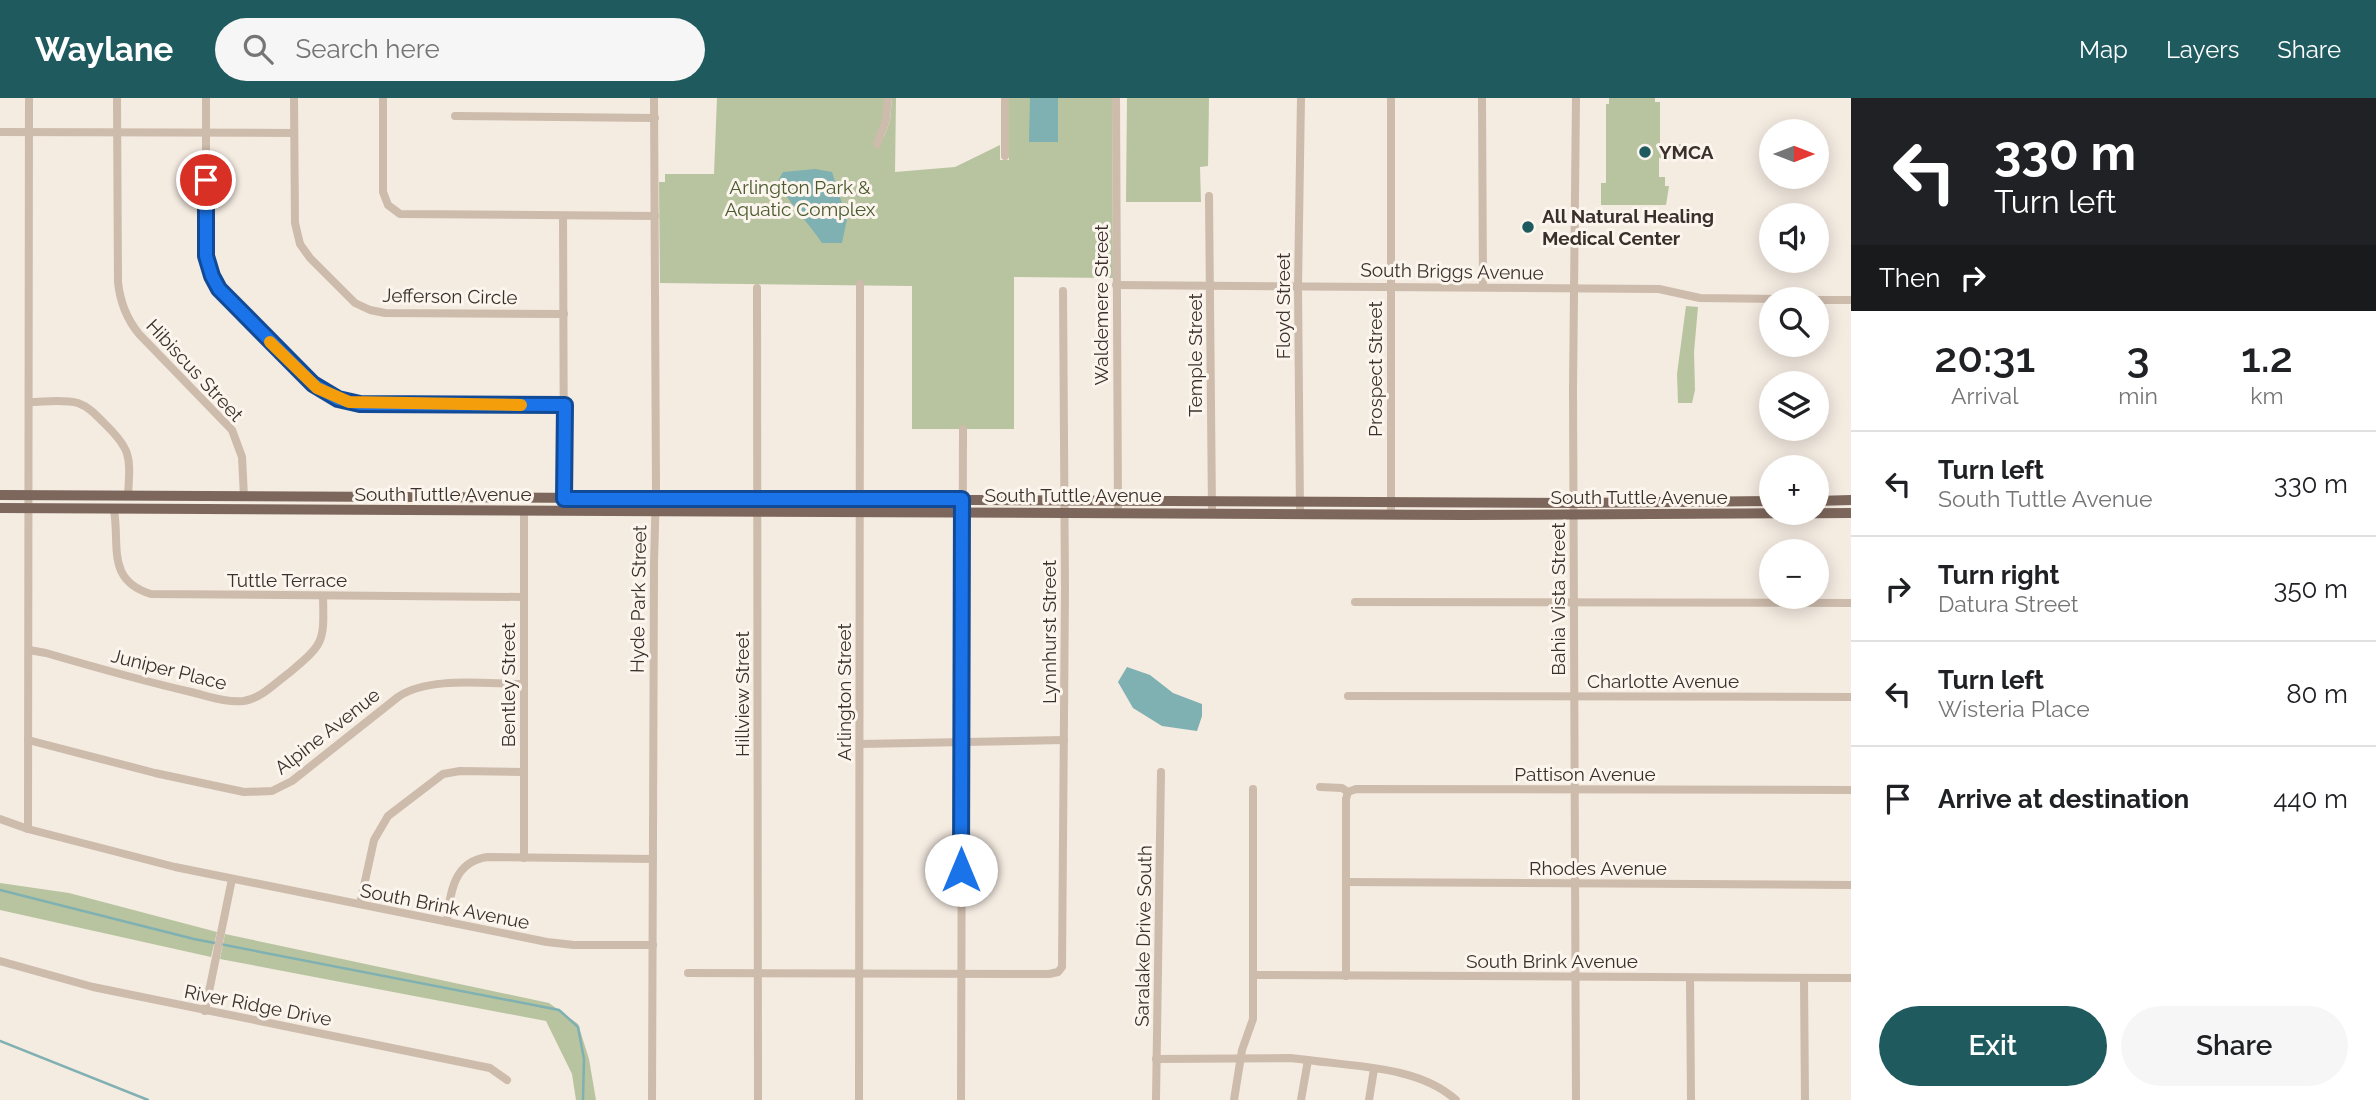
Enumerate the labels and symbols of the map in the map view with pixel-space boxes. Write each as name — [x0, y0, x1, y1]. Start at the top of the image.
north arrow — [1759, 119, 1829, 189]
place label: YMCA — [1659, 141, 1714, 163]
marker: YMCA — [1637, 144, 1653, 160]
pin — [176, 150, 236, 210]
park label: Arlington Park & Aquatic Complex — [725, 176, 876, 220]
place label: All Natural Healing Medical Center — [1542, 205, 1714, 249]
marker: All Natural Healing Medical Center — [1520, 219, 1536, 235]
street label: Waldemere Street — [1090, 224, 1112, 386]
street label: Floyd Street — [1272, 252, 1294, 359]
street label: South Briggs Avenue — [1360, 258, 1544, 284]
street label: Jefferson Circle — [382, 284, 518, 308]
street label: Temple Street — [1184, 293, 1206, 417]
street label: Prospect Street — [1364, 300, 1386, 437]
street label: Hibiscus Street — [142, 314, 248, 426]
street label: South Tuttle Avenue — [354, 483, 532, 505]
street label: South Tuttle Avenue — [984, 484, 1162, 506]
street label: South Tuttle Avenue — [1550, 486, 1728, 508]
street label: Bahia Vista Street — [1547, 522, 1569, 676]
street label: Hyde Park Street — [626, 524, 650, 673]
street label: Lynnhurst Street — [1038, 559, 1060, 704]
street label: Tuttle Terrace — [227, 569, 347, 591]
street label: Bentley Street — [497, 622, 519, 747]
street label: Arlington Street — [833, 622, 855, 761]
street label: Hillview Street — [731, 630, 753, 757]
street label: Juniper Place — [109, 644, 229, 694]
street label: Charlotte Avenue — [1587, 670, 1739, 692]
street label: Alpine Avenue — [270, 683, 384, 779]
street label: Pattison Avenue — [1514, 763, 1656, 785]
position arrow — [924, 833, 998, 907]
street label: Saralake Drive South — [1130, 845, 1156, 1027]
street label: Rhodes Avenue — [1529, 857, 1667, 879]
street label: South Brink Avenue — [359, 879, 531, 933]
street label: South Brink Avenue — [1466, 950, 1638, 972]
street label: River Ridge Drive — [182, 980, 334, 1030]

